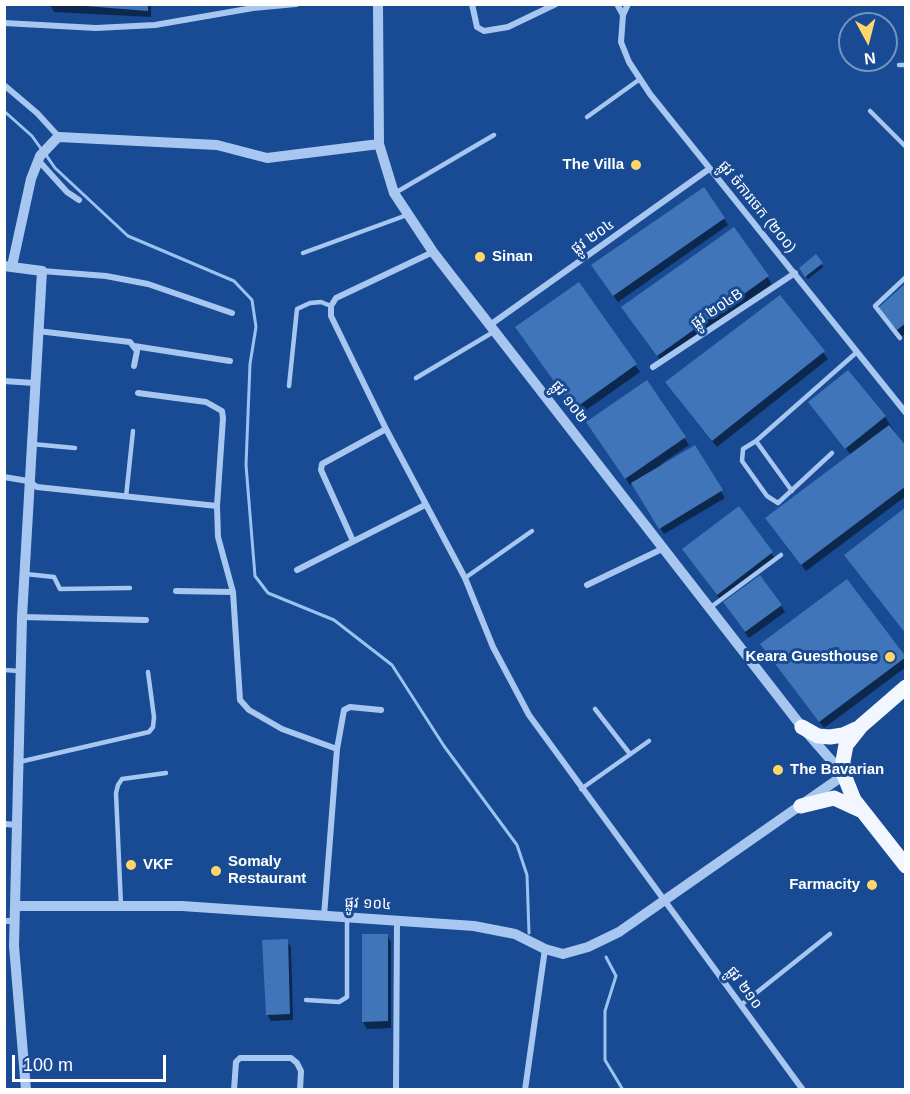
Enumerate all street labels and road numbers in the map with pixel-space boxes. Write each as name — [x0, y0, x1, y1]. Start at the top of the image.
street label: ផ្លូវ ចំការចេក (២០០) — [714, 157, 800, 257]
street label: ផ្លូវ ២០៤ — [568, 216, 618, 258]
street label: ផ្លូវ ២០៤B — [688, 285, 746, 333]
street label: ផ្លូវ ១០២ — [547, 377, 591, 427]
street label: ផ្លូវ ១០៤ — [344, 894, 392, 914]
street label: ផ្លូវ ២១០ — [722, 963, 766, 1013]

